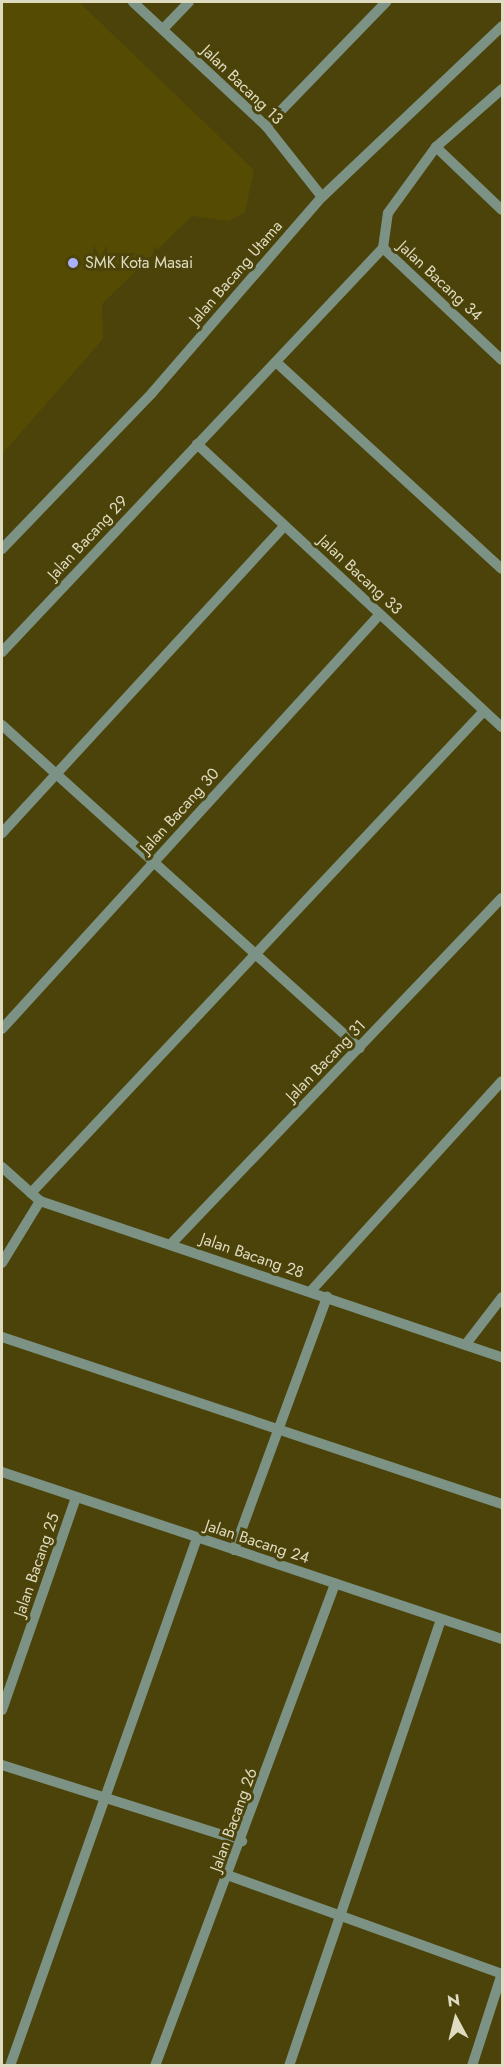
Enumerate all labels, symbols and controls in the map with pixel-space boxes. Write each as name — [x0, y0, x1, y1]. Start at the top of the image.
street label: Jalan Bacang 13 — [197, 41, 287, 129]
street label: Jalan Bacang Utama — [185, 217, 287, 329]
street label: Jalan Bacang 34 — [394, 237, 486, 325]
place label: SMK Kota Masai — [85, 253, 193, 273]
marker: SMK Kota Masai — [66, 256, 80, 270]
street label: Jalan Bacang 29 — [44, 492, 132, 584]
street label: Jalan Bacang 33 — [314, 531, 406, 619]
street label: Jalan Bacang 30 — [136, 764, 224, 858]
street label: Jalan Bacang 31 — [282, 1016, 370, 1106]
street label: Jalan Bacang 28 — [198, 1229, 306, 1283]
street label: Jalan Bacang 25 — [10, 1511, 64, 1619]
street label: Jalan Bacang 24 — [202, 1516, 312, 1568]
street label: Jalan Bacang 26 — [206, 1766, 262, 1874]
text: N — [446, 1988, 461, 2013]
north arrow — [426, 1989, 486, 2049]

